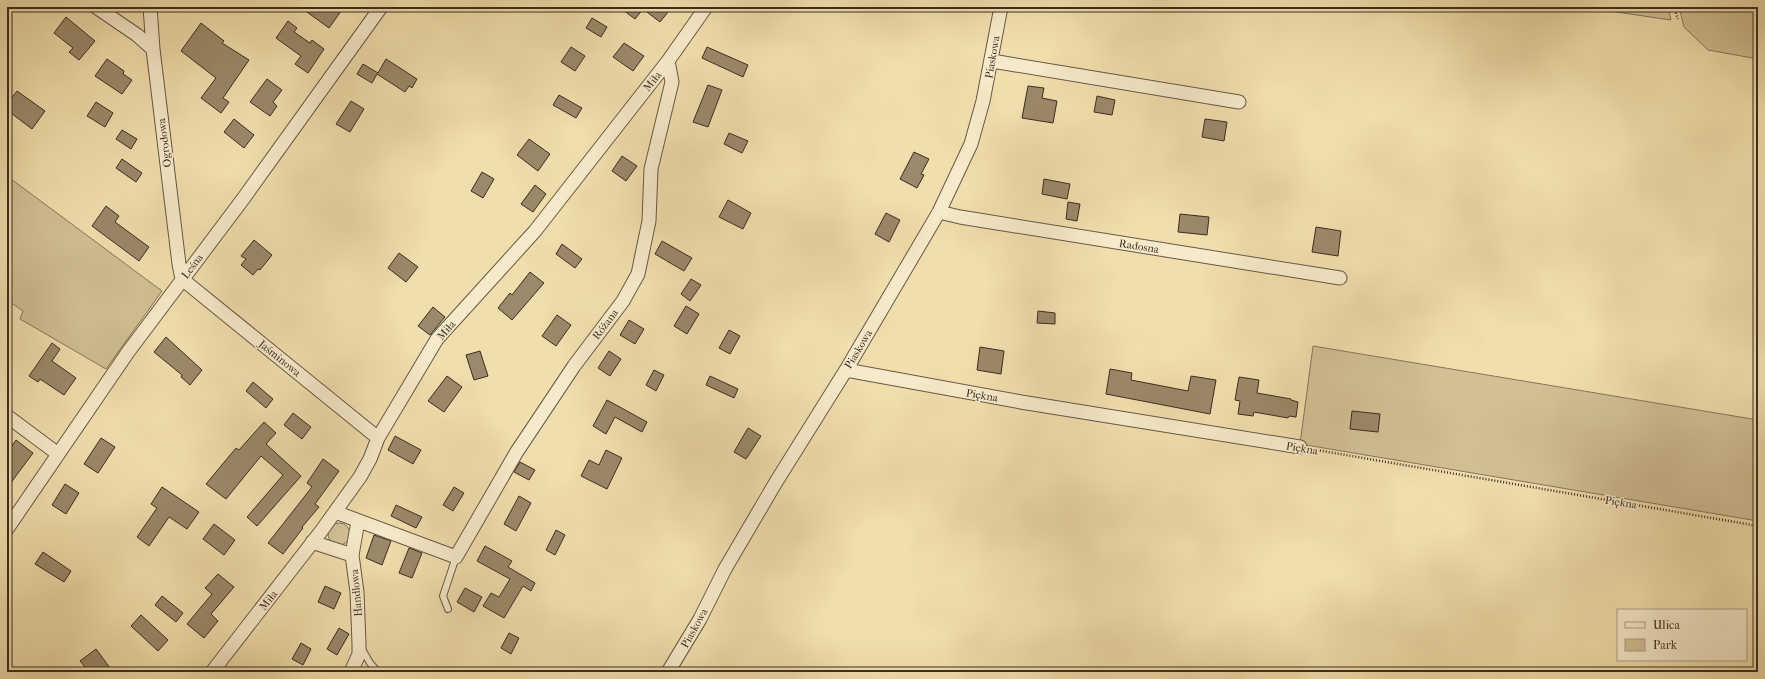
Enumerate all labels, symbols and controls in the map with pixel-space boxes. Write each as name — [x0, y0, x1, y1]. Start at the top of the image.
street label: Piaskowa — [982, 34, 1003, 79]
street label: Miła — [641, 68, 665, 94]
street label: Ogrodowa — [155, 117, 174, 168]
street label: Radosna — [1118, 237, 1161, 256]
street label: Leśna — [179, 251, 206, 281]
street label: Różana — [590, 306, 622, 342]
street label: Miła — [434, 317, 459, 343]
street label: Piaskowa — [842, 327, 876, 371]
street label: Jaśminowa — [255, 337, 304, 380]
street label: Piękna — [965, 386, 1000, 405]
street label: Piękna — [1285, 439, 1320, 458]
street label: Piękna — [1604, 494, 1639, 512]
street label: Handlowa — [348, 568, 365, 617]
street label: Miła — [257, 587, 281, 613]
street label: Piaskowa — [678, 605, 711, 650]
legend — [1617, 609, 1747, 661]
text: Ulica — [1653, 618, 1680, 632]
text: Park — [1653, 638, 1678, 652]

